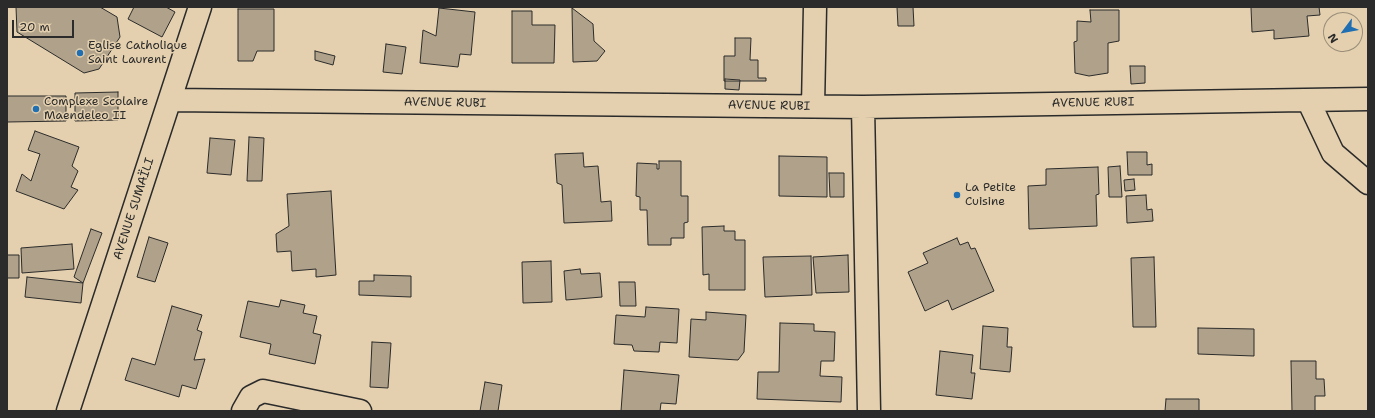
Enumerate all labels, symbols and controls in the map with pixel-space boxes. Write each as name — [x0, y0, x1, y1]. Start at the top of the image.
scale bar — [14, 12, 76, 38]
north arrow — [1323, 12, 1363, 52]
text: 20 m — [19, 19, 50, 35]
text: N — [1325, 30, 1342, 46]
place label: Eglise Catholique Saint Laurent — [88, 39, 187, 67]
marker: Eglise Catholique Saint Laurent — [75, 48, 85, 58]
place label: Complexe Scolaire Maendeleo II — [44, 95, 148, 123]
street label: AVENUE RUBI — [404, 95, 486, 111]
street label: AVENUE RUBI — [1052, 95, 1134, 111]
street label: AVENUE RUBI — [728, 98, 810, 114]
marker: Complexe Scolaire Maendeleo II — [31, 104, 41, 114]
street label: AVENUE SUMAÏLI — [111, 156, 157, 262]
place label: La Petite Cuisine — [965, 181, 1016, 209]
marker: La Petite Cuisine — [952, 190, 962, 200]

